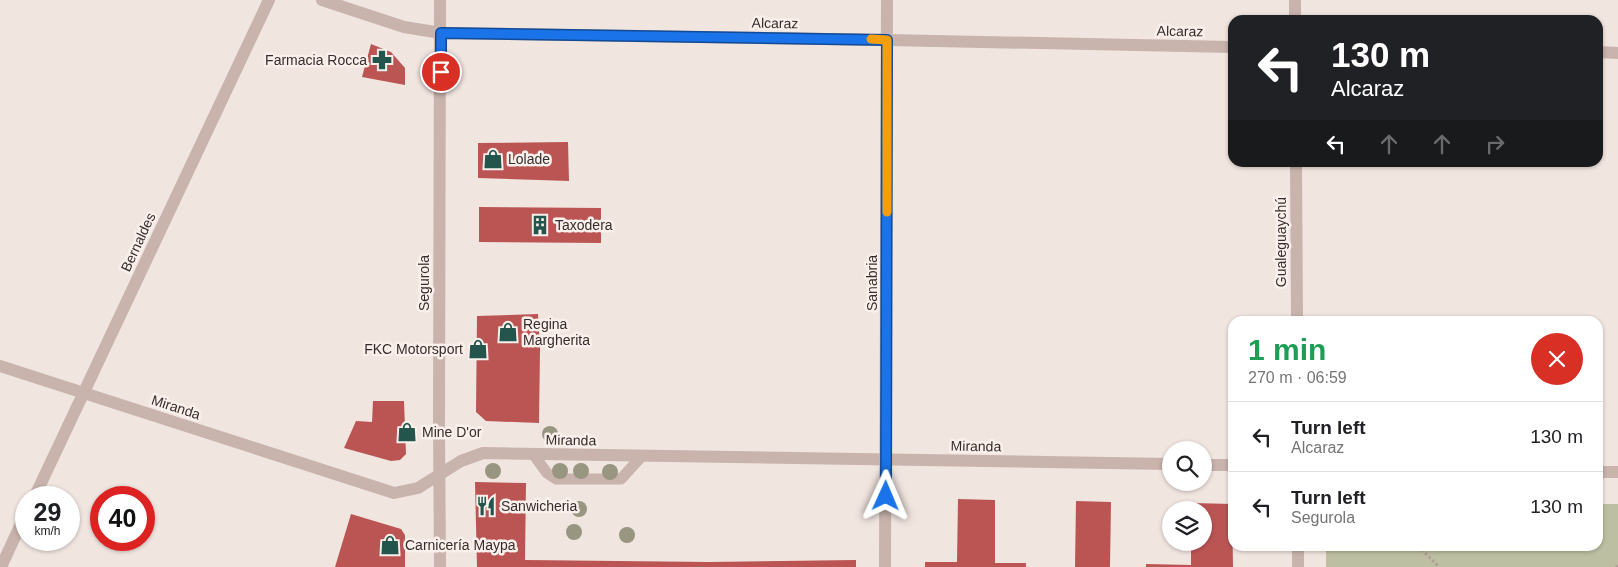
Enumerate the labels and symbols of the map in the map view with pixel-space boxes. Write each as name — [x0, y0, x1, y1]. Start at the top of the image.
street label: Alcaraz — [752, 15, 798, 31]
street label: Alcaraz — [1157, 23, 1203, 39]
pharmacy icon: Farmacia Rocca — [371, 49, 393, 71]
pin — [420, 51, 462, 93]
place label: Farmacia Rocca — [265, 52, 367, 68]
shop icon: Lolade — [482, 148, 504, 170]
place label: Lolade — [508, 151, 550, 167]
street label: Gualeguaychú — [1273, 197, 1289, 287]
street label: Bernaldes — [117, 210, 159, 274]
building icon: Taxodera — [529, 214, 551, 236]
place label: Taxodera — [555, 217, 613, 233]
street label: Segurola — [416, 255, 432, 311]
street label: Sanabria — [864, 255, 880, 311]
place label: Regina Margherita — [523, 316, 590, 348]
shop icon: Regina Margherita — [497, 321, 519, 343]
shop icon: FKC Motorsport — [467, 338, 489, 360]
place label: FKC Motorsport — [364, 341, 463, 357]
street label: Miranda — [149, 392, 203, 422]
shop icon: Mine D'or — [396, 421, 418, 443]
place label: Mine D'or — [422, 424, 482, 440]
street label: Miranda — [546, 432, 597, 448]
street label: Miranda — [951, 438, 1002, 454]
position arrow — [859, 469, 911, 521]
speed limit sign: 40 — [90, 486, 155, 551]
restaurant icon: Sanwicheria — [475, 495, 497, 517]
place label: Sanwicheria — [501, 498, 577, 514]
shop icon: Carnicería Maypa — [379, 534, 401, 556]
place label: Carnicería Maypa — [405, 537, 516, 553]

